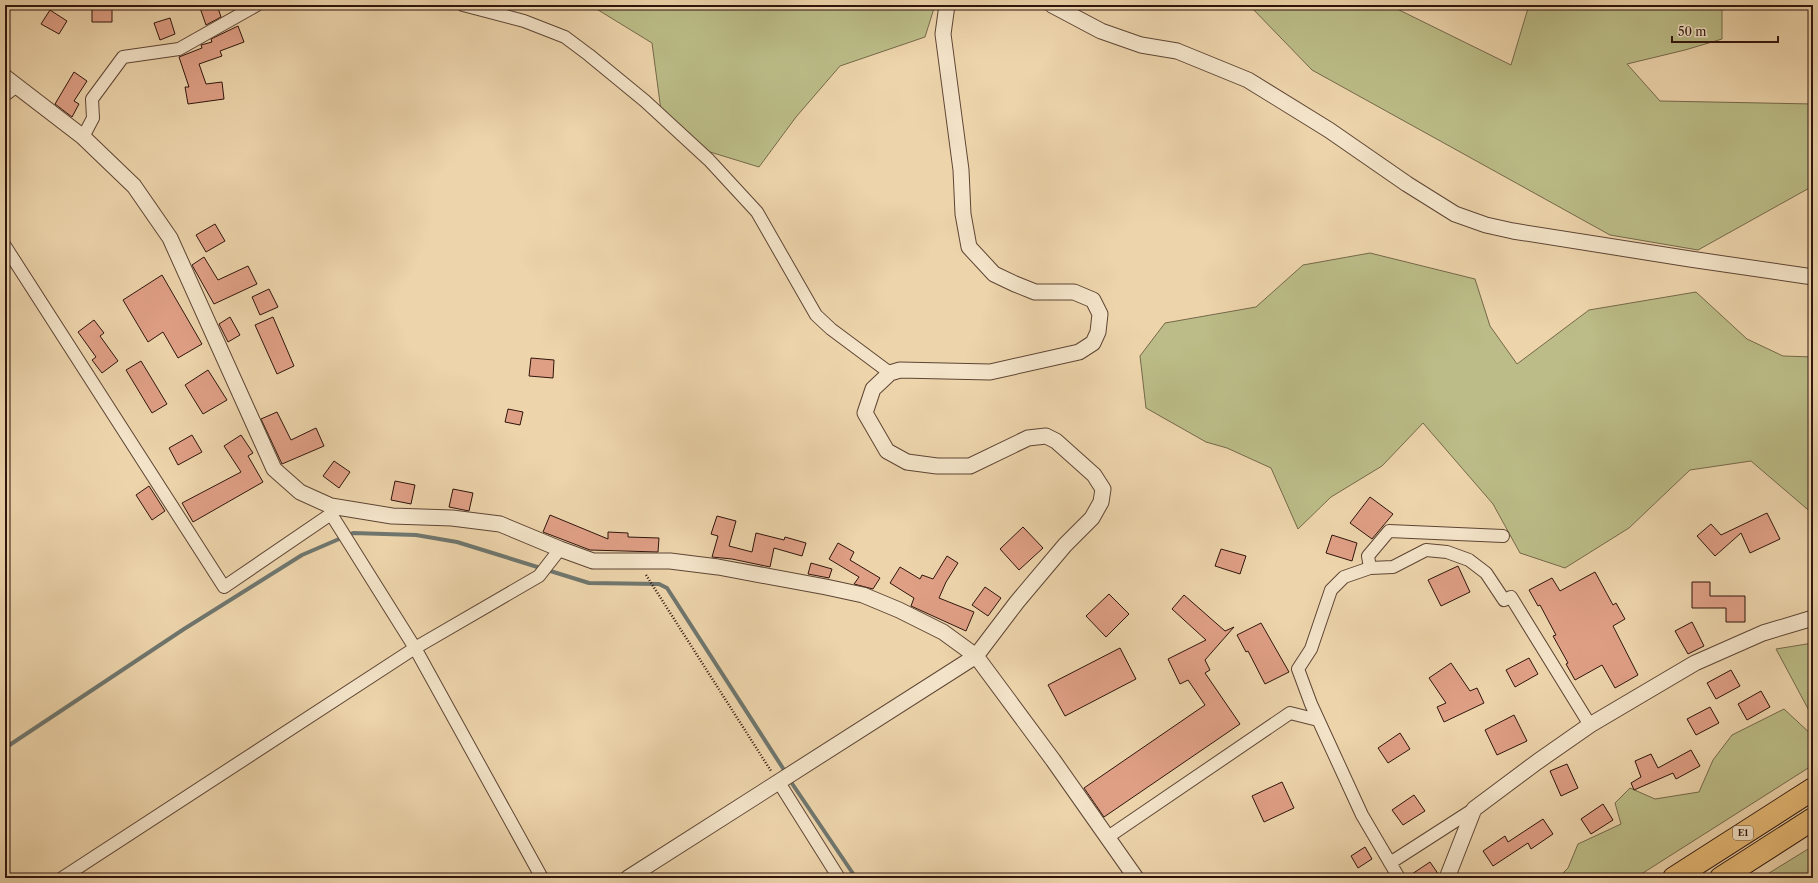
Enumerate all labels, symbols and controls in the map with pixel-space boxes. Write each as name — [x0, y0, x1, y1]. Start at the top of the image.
scale bar — [1672, 18, 1778, 44]
text: 50 m — [1678, 24, 1707, 39]
road number: E1 — [1733, 826, 1753, 840]

